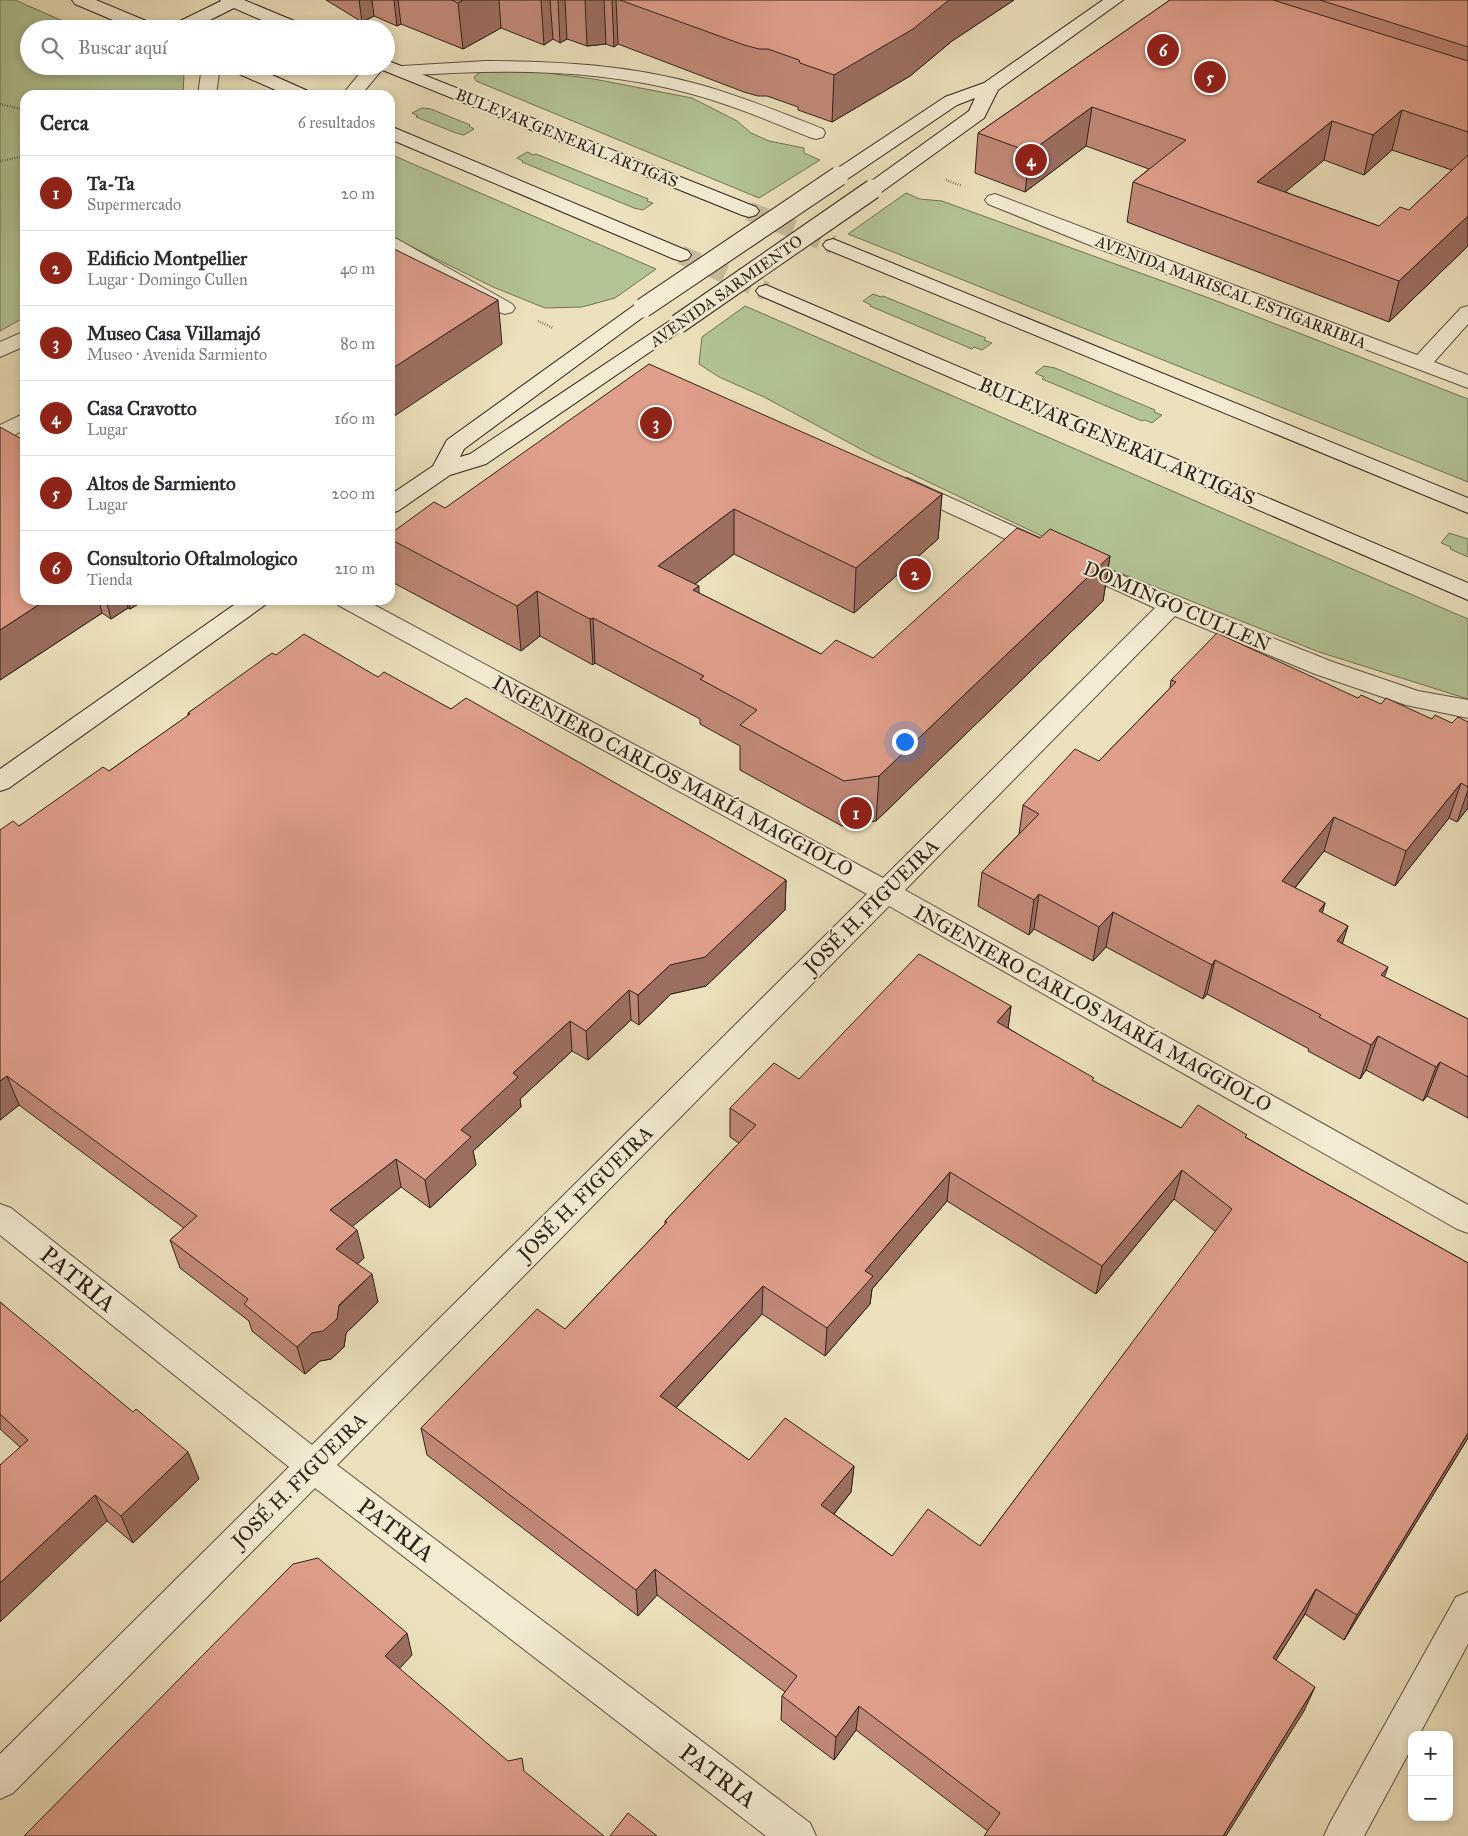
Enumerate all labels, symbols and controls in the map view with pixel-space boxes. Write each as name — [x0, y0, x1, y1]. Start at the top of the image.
search box — [20, 20, 395, 75]
pin: 6 — [1147, 31, 1179, 69]
icon: search — [38, 34, 66, 62]
text: Buscar aquí — [78, 36, 167, 59]
pin: 5 — [1194, 58, 1226, 96]
street label: BULEVAR GENERAL ARTIGAS — [453, 85, 681, 191]
text: Cerca — [40, 110, 89, 136]
text: 6 resultados — [298, 113, 375, 132]
pin: 4 — [1015, 141, 1047, 179]
text: Ta-Ta — [87, 172, 135, 195]
text: 1 — [53, 184, 59, 203]
text: 20 m — [341, 184, 375, 203]
text: Supermercado — [87, 195, 181, 214]
street label: AVENIDA SARMIENTO — [645, 231, 806, 352]
street label: AVENIDA MARISCAL ESTIGARRIBIA — [1092, 231, 1369, 353]
text: Edificio Montpellier — [87, 247, 247, 270]
text: 2 — [52, 259, 60, 278]
text: 40 m — [340, 259, 375, 278]
text: Lugar · Domingo Cullen — [87, 270, 248, 289]
text: Museo Casa Villamajó — [87, 322, 260, 345]
text: 3 — [53, 334, 59, 353]
text: 80 m — [340, 334, 375, 353]
text: Museo · Avenida Sarmiento — [87, 345, 267, 364]
street label: BULEVAR GENERAL ARTIGAS — [975, 372, 1259, 510]
text: Casa Cravotto — [87, 397, 197, 420]
pin: 3 — [640, 404, 672, 442]
text: 4 — [52, 409, 60, 428]
text: 160 m — [334, 409, 375, 428]
text: Lugar — [87, 420, 128, 439]
text: Altos de Sarmiento — [87, 472, 236, 495]
text: 5 — [52, 484, 60, 503]
text: 200 m — [332, 484, 375, 503]
text: Lugar — [87, 495, 128, 514]
text: Consultorio Oftalmologico — [87, 547, 297, 570]
pin: 2 — [899, 555, 931, 593]
street label: DOMINGO CULLEN — [1080, 556, 1274, 656]
text: 6 — [52, 559, 60, 578]
text: 210 m — [335, 559, 375, 578]
text: Tienda — [87, 570, 132, 589]
street label: INGENIERO CARLOS MARÍA MAGGIOLO — [489, 669, 858, 882]
your location — [892, 729, 918, 755]
pin: 1 — [840, 794, 872, 832]
street label: JOSÉ H. FIGUEIRA — [796, 832, 945, 981]
street label: INGENIERO CARLOS MARÍA MAGGIOLO — [910, 898, 1277, 1117]
street label: JOSÉ H. FIGUEIRA — [510, 1119, 659, 1268]
street label: PATRIA — [34, 1240, 122, 1318]
street label: JOSÉ H. FIGUEIRA — [224, 1406, 373, 1555]
street label: PATRIA — [352, 1491, 440, 1569]
map controls — [1408, 1731, 1453, 1821]
button: + — [1408, 1731, 1453, 1776]
street label: PATRIA — [674, 1737, 762, 1815]
button: − — [1408, 1776, 1453, 1821]

